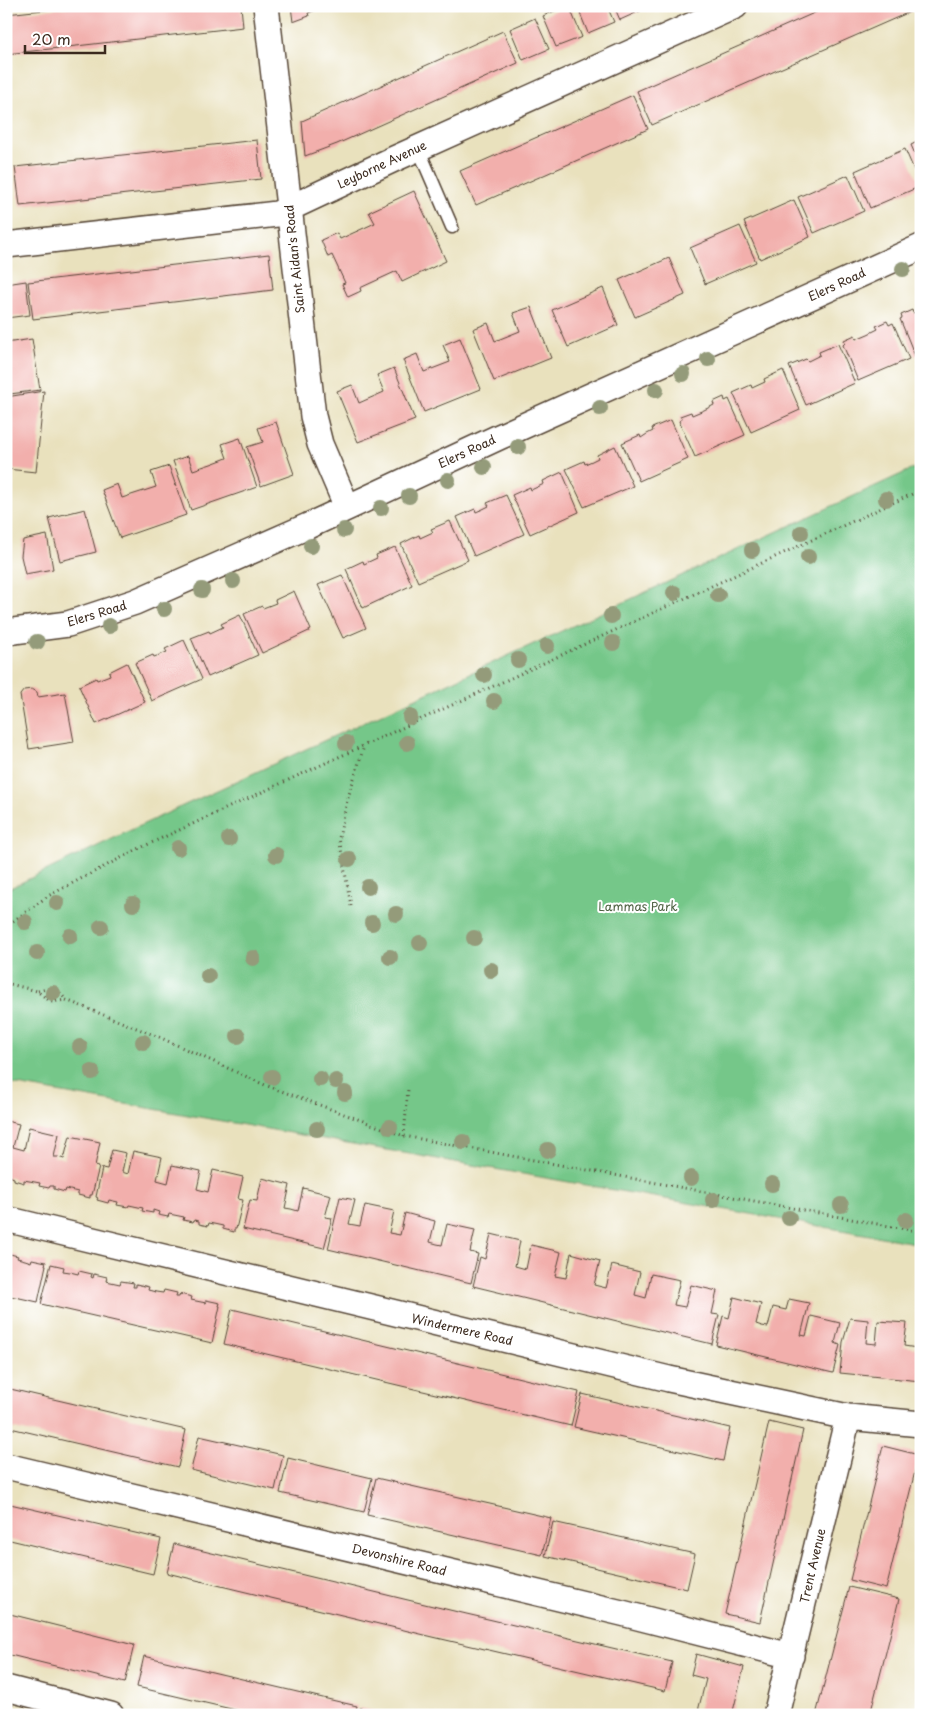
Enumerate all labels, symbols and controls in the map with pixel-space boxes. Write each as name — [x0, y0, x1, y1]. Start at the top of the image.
scale bar — [25, 22, 105, 54]
text: 20 m — [32, 27, 71, 50]
street label: Leyborne Avenue — [334, 135, 430, 193]
street label: Saint Aidan's Road — [279, 204, 309, 314]
street label: Elers Road — [805, 263, 868, 305]
street label: Elers Road — [435, 430, 498, 472]
street label: Elers Road — [65, 595, 129, 631]
park label: Lammas Park — [598, 897, 678, 915]
street label: Windermere Road — [410, 1309, 515, 1349]
street label: Trent Avenue — [795, 1526, 829, 1605]
street label: Devonshire Road — [350, 1539, 449, 1580]

